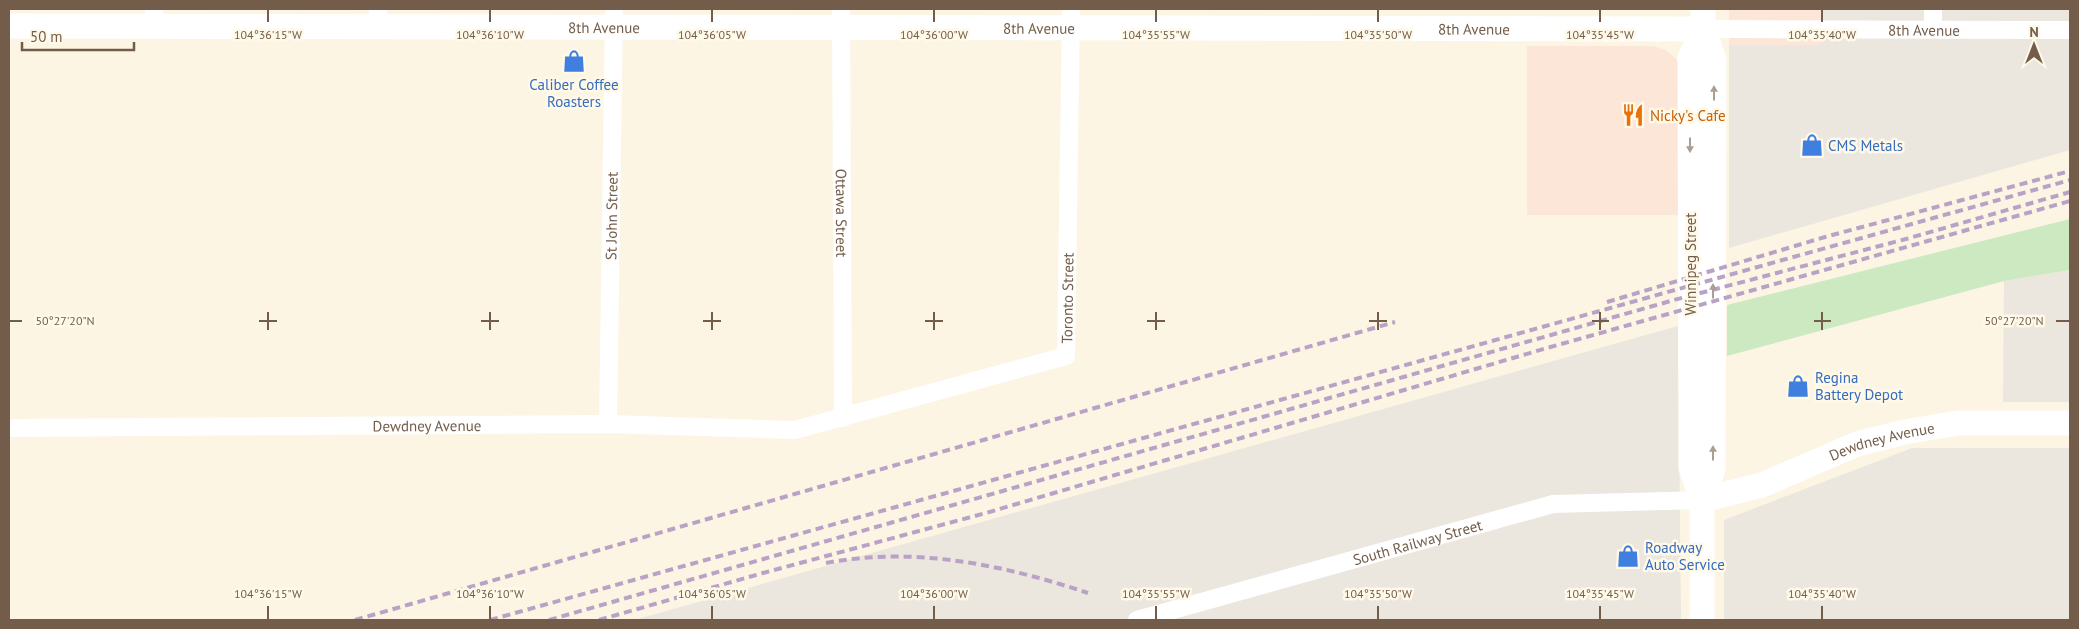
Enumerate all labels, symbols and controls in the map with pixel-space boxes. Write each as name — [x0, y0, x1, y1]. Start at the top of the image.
street label: 8th Avenue — [568, 17, 640, 37]
street label: 8th Avenue — [1003, 18, 1075, 37]
street label: 8th Avenue — [1438, 19, 1510, 38]
scale bar — [22, 20, 135, 52]
street label: 8th Avenue — [1888, 20, 1960, 39]
north arrow — [2009, 20, 2059, 70]
text: N — [2029, 23, 2039, 41]
text: 50 m — [30, 27, 63, 46]
text: 104°36'15"W — [234, 27, 302, 42]
text: 104°36'10"W — [456, 27, 524, 42]
text: 104°36'05"W — [678, 27, 746, 42]
text: 104°36'00"W — [900, 27, 968, 42]
text: 104°35'55"W — [1122, 27, 1190, 42]
text: 104°35'50"W — [1344, 27, 1412, 42]
text: 104°35'45"W — [1566, 27, 1634, 42]
text: 104°35'40"W — [1788, 27, 1856, 42]
shop icon: Caliber Coffee Roasters — [561, 48, 587, 74]
place label: Caliber Coffee Roasters — [529, 75, 619, 111]
one-way arrow — [1710, 85, 1718, 101]
restaurant icon: Nicky's Cafe — [1620, 102, 1646, 128]
place label: Nicky's Cafe — [1650, 106, 1726, 125]
shop icon: CMS Metals — [1799, 132, 1825, 158]
place label: CMS Metals — [1828, 136, 1903, 155]
one-way arrow — [1686, 137, 1694, 153]
street label: Ottawa Street — [832, 169, 852, 257]
street label: St John Street — [601, 172, 621, 260]
street label: Winnipeg Street — [1681, 213, 1700, 315]
street label: Toronto Street — [1057, 252, 1077, 344]
one-way arrow — [1709, 283, 1717, 299]
text: 50°27'20"N — [35, 313, 95, 328]
text: 50°27'20"N — [1984, 313, 2044, 328]
place label: Regina Battery Depot — [1815, 368, 1903, 404]
shop icon: Regina Battery Depot — [1785, 373, 1811, 399]
street label: Dewdney Avenue — [373, 415, 481, 435]
street label: Dewdney Avenue — [1826, 418, 1936, 464]
one-way arrow — [1709, 445, 1717, 461]
street label: South Railway Street — [1351, 515, 1484, 569]
place label: Roadway Auto Service — [1645, 538, 1725, 574]
shop icon: Roadway Auto Service — [1615, 543, 1641, 569]
text: 104°36'15"W — [234, 586, 302, 601]
text: 104°36'10"W — [456, 586, 524, 601]
text: 104°36'05"W — [678, 586, 746, 601]
text: 104°36'00"W — [900, 586, 968, 601]
text: 104°35'55"W — [1122, 586, 1190, 601]
text: 104°35'50"W — [1344, 586, 1412, 601]
text: 104°35'45"W — [1566, 586, 1634, 601]
text: 104°35'40"W — [1788, 586, 1856, 601]

